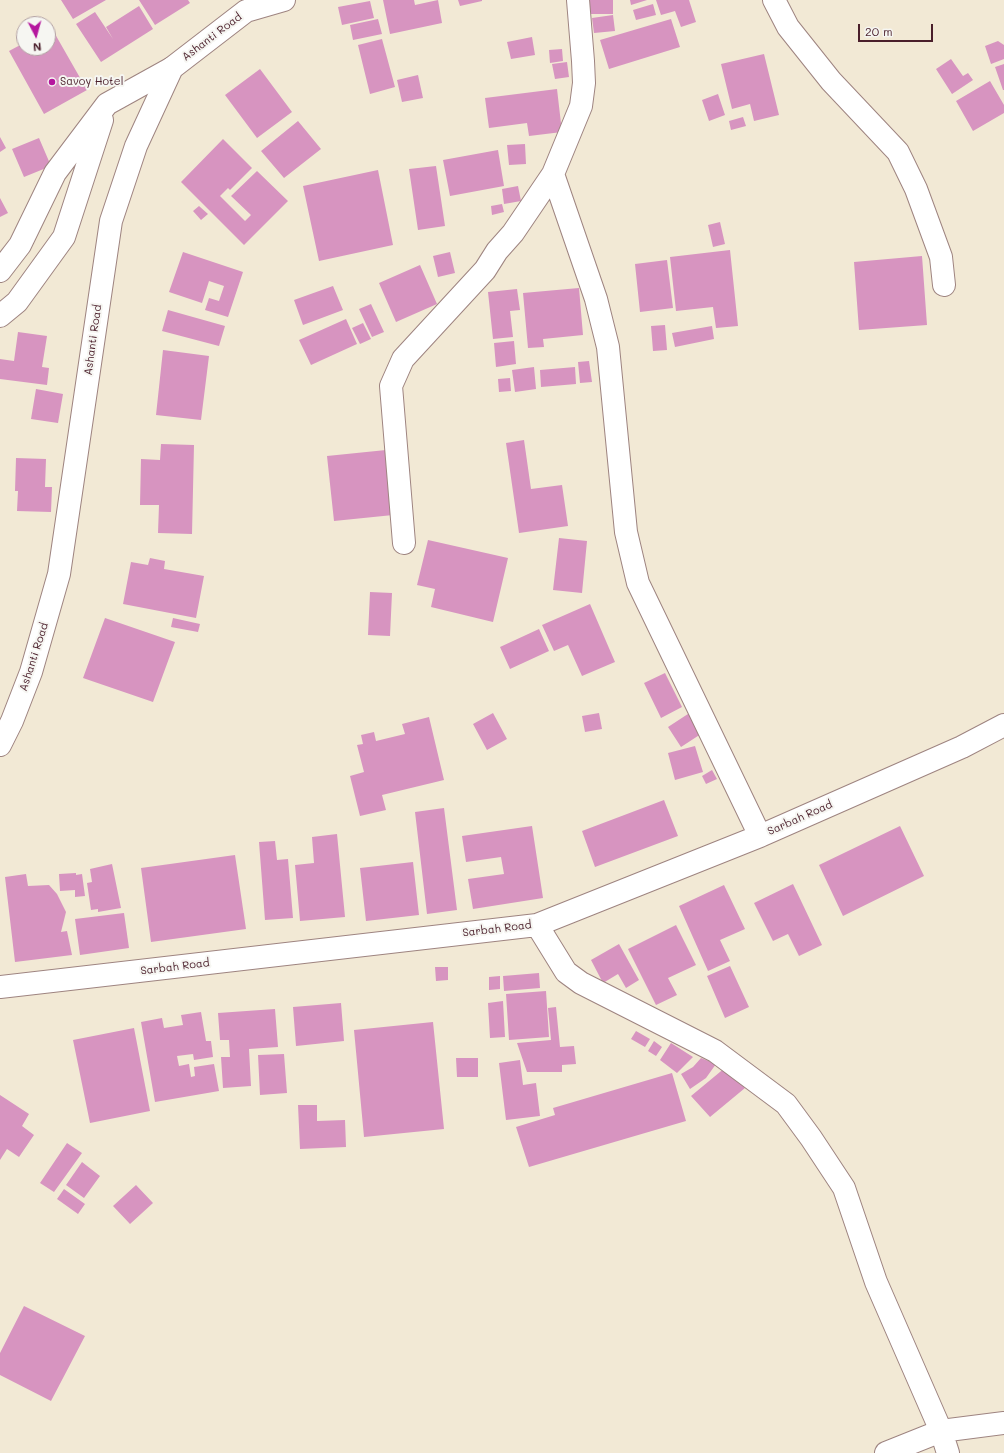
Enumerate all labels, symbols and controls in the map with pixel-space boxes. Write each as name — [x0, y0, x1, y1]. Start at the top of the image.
street label: Ashanti Road — [180, 10, 244, 64]
north arrow — [16, 16, 56, 56]
scale bar — [860, 16, 935, 42]
text: 20 m — [865, 23, 893, 39]
text: N — [32, 40, 42, 55]
place label: Savoy Hotel — [60, 75, 123, 89]
marker: Savoy Hotel — [47, 77, 57, 87]
street label: Ashanti Road — [82, 304, 104, 376]
street label: Ashanti Road — [17, 621, 51, 693]
street label: Sarbah Road — [766, 798, 834, 838]
street label: Sarbah Road — [462, 918, 532, 940]
street label: Sarbah Road — [140, 956, 210, 978]

